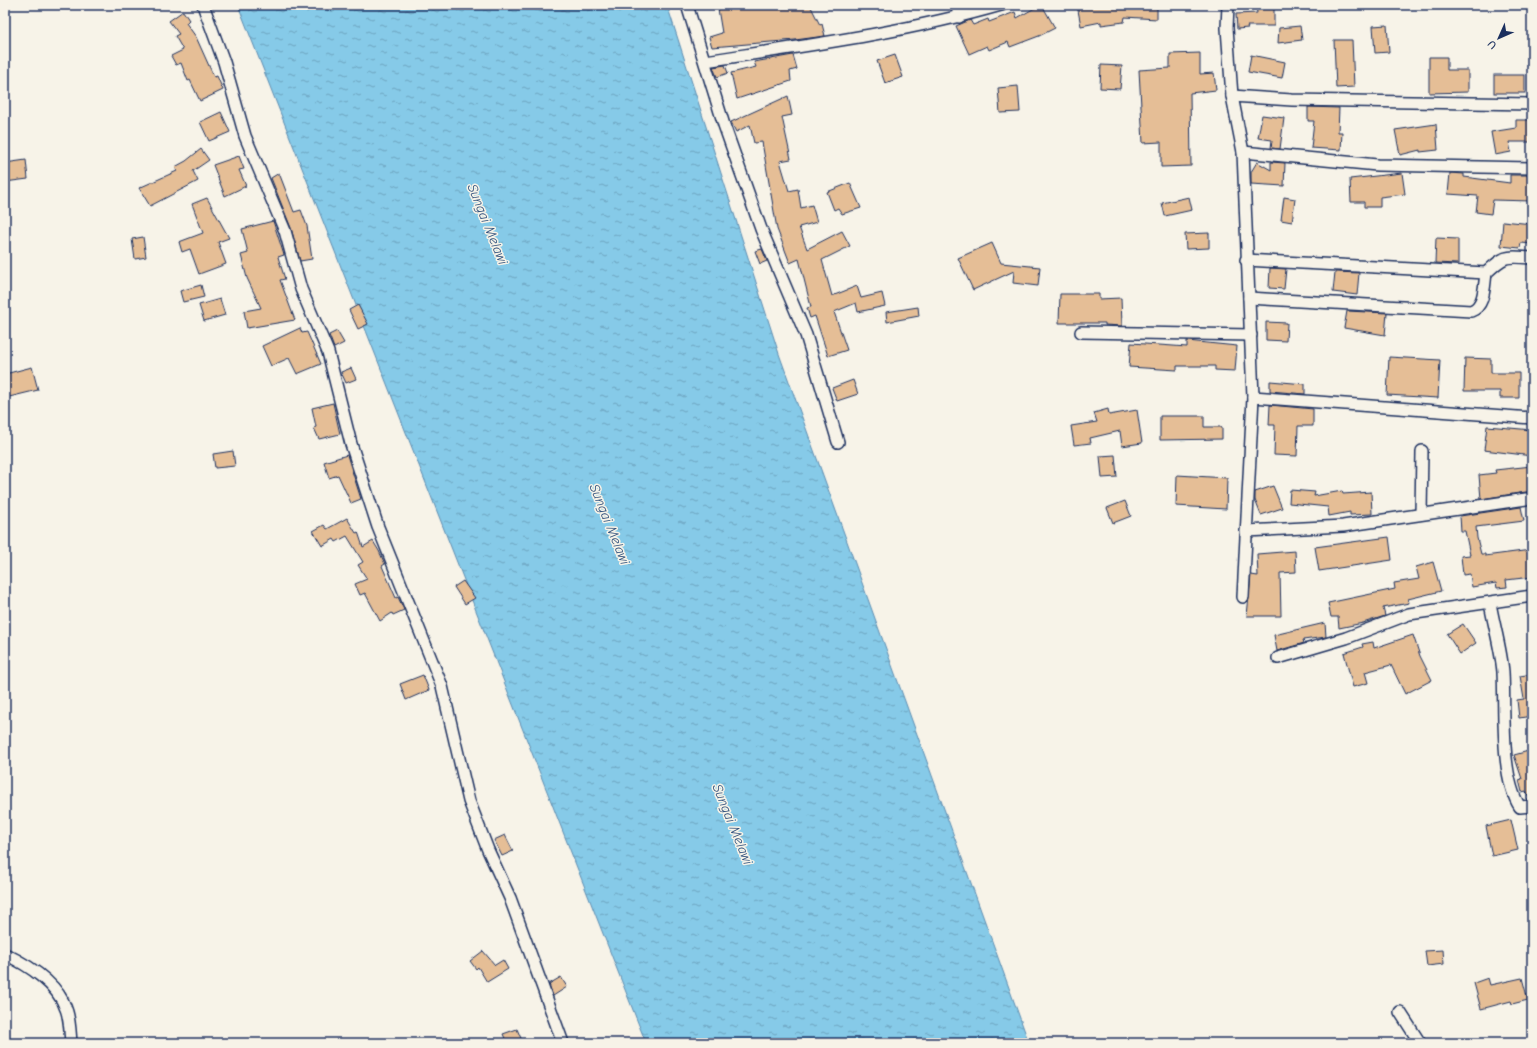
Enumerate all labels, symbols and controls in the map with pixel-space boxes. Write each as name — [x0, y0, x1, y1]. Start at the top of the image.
north arrow — [1479, 18, 1519, 58]
text: U — [1485, 38, 1499, 52]
water label: Sungai Melawi — [464, 181, 512, 268]
water label: Sungai Melawi — [586, 481, 634, 568]
water label: Sungai Melawi — [709, 781, 757, 868]

